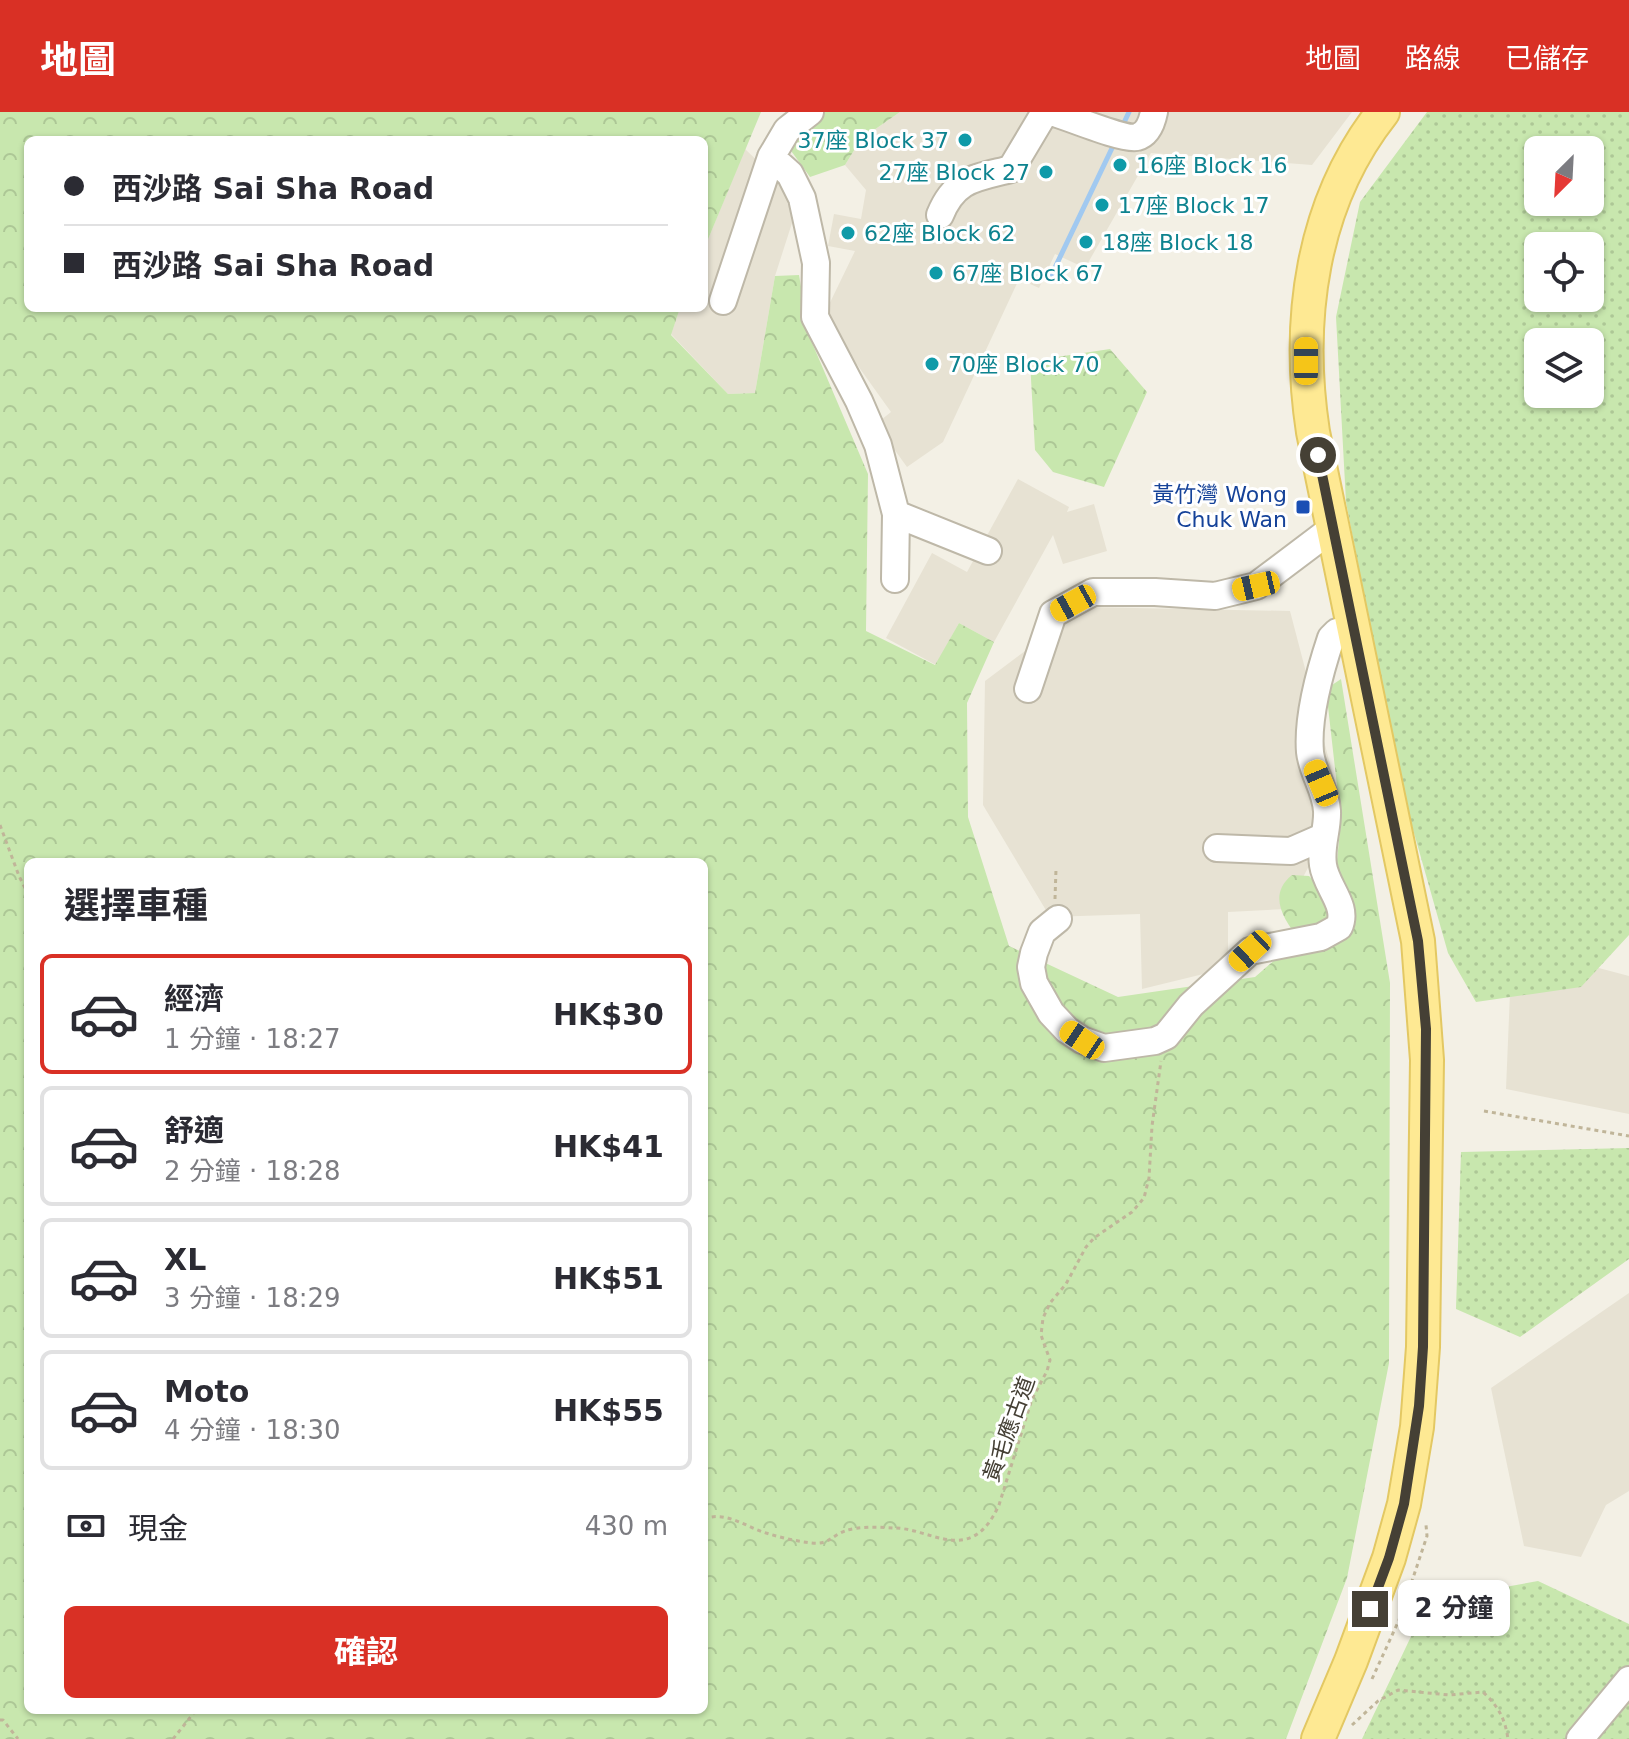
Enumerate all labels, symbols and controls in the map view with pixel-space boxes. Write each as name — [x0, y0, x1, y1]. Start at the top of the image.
text: 地圖 — [40, 38, 116, 82]
text: 地圖 — [1305, 42, 1361, 75]
text: 路線 — [1405, 42, 1461, 75]
text: 已儲存 — [1505, 42, 1589, 75]
place label: 37座 Block 37 — [798, 128, 949, 153]
marker: 37座 Block 37 — [956, 131, 974, 149]
north arrow — [1524, 136, 1604, 216]
map controls — [1524, 136, 1604, 408]
place label: 16座 Block 16 — [1136, 153, 1287, 178]
marker: 16座 Block 16 — [1111, 156, 1129, 174]
place label: 27座 Block 27 — [879, 160, 1030, 185]
marker: 27座 Block 27 — [1037, 163, 1055, 181]
text: 西沙路 Sai Sha Road — [112, 171, 434, 206]
place label: 17座 Block 17 — [1118, 193, 1269, 218]
marker: 17座 Block 17 — [1093, 196, 1111, 214]
place label: 62座 Block 62 — [864, 221, 1015, 246]
marker: 62座 Block 62 — [839, 224, 857, 242]
place label: 18座 Block 18 — [1102, 230, 1253, 255]
button: locate — [1524, 232, 1604, 312]
marker: 18座 Block 18 — [1077, 233, 1095, 251]
text: 西沙路 Sai Sha Road — [112, 248, 434, 283]
place label: 67座 Block 67 — [952, 261, 1103, 286]
marker: 67座 Block 67 — [927, 264, 945, 282]
button: layers — [1524, 328, 1604, 408]
car — [1294, 337, 1318, 385]
place label: 70座 Block 70 — [948, 352, 1099, 377]
marker: 70座 Block 70 — [923, 355, 941, 373]
route start — [1300, 437, 1336, 473]
place label: 黃竹灣 Wong Chuk Wan — [1152, 482, 1287, 532]
marker: 黃竹灣 Wong Chuk Wan — [1294, 498, 1312, 516]
car — [1230, 569, 1282, 603]
car — [1046, 581, 1100, 625]
car — [1301, 756, 1341, 810]
text: 選擇車種 — [64, 885, 208, 926]
car — [1224, 926, 1276, 976]
icon: car — [68, 978, 140, 1050]
text: 經濟 — [164, 981, 224, 1016]
text: HK$30 — [553, 997, 664, 1032]
car — [1055, 1017, 1109, 1063]
text: 1 分鐘 · 18:27 — [164, 1024, 341, 1054]
icon: car — [68, 1110, 140, 1182]
text: 舒適 — [164, 1113, 224, 1148]
text: HK$41 — [553, 1129, 664, 1164]
text: 2 分鐘 · 18:28 — [164, 1156, 341, 1186]
icon: car — [68, 1242, 140, 1314]
text: XL — [164, 1242, 206, 1277]
text: HK$51 — [553, 1261, 664, 1296]
text: 3 分鐘 · 18:29 — [164, 1283, 341, 1313]
street label: 黃毛應古道 — [978, 1373, 1040, 1485]
icon: car — [68, 1374, 140, 1446]
text: Moto — [164, 1374, 249, 1409]
text: HK$55 — [553, 1393, 664, 1428]
text: 4 分鐘 · 18:30 — [164, 1415, 341, 1445]
icon: cash — [64, 1504, 108, 1548]
text: 現金 — [128, 1511, 188, 1546]
text: 430 m — [585, 1511, 668, 1541]
callout: 2 分鐘 — [1398, 1581, 1510, 1637]
route end — [1352, 1591, 1388, 1627]
text: 2 分鐘 — [1414, 1593, 1494, 1623]
button: 確認 — [64, 1606, 668, 1698]

